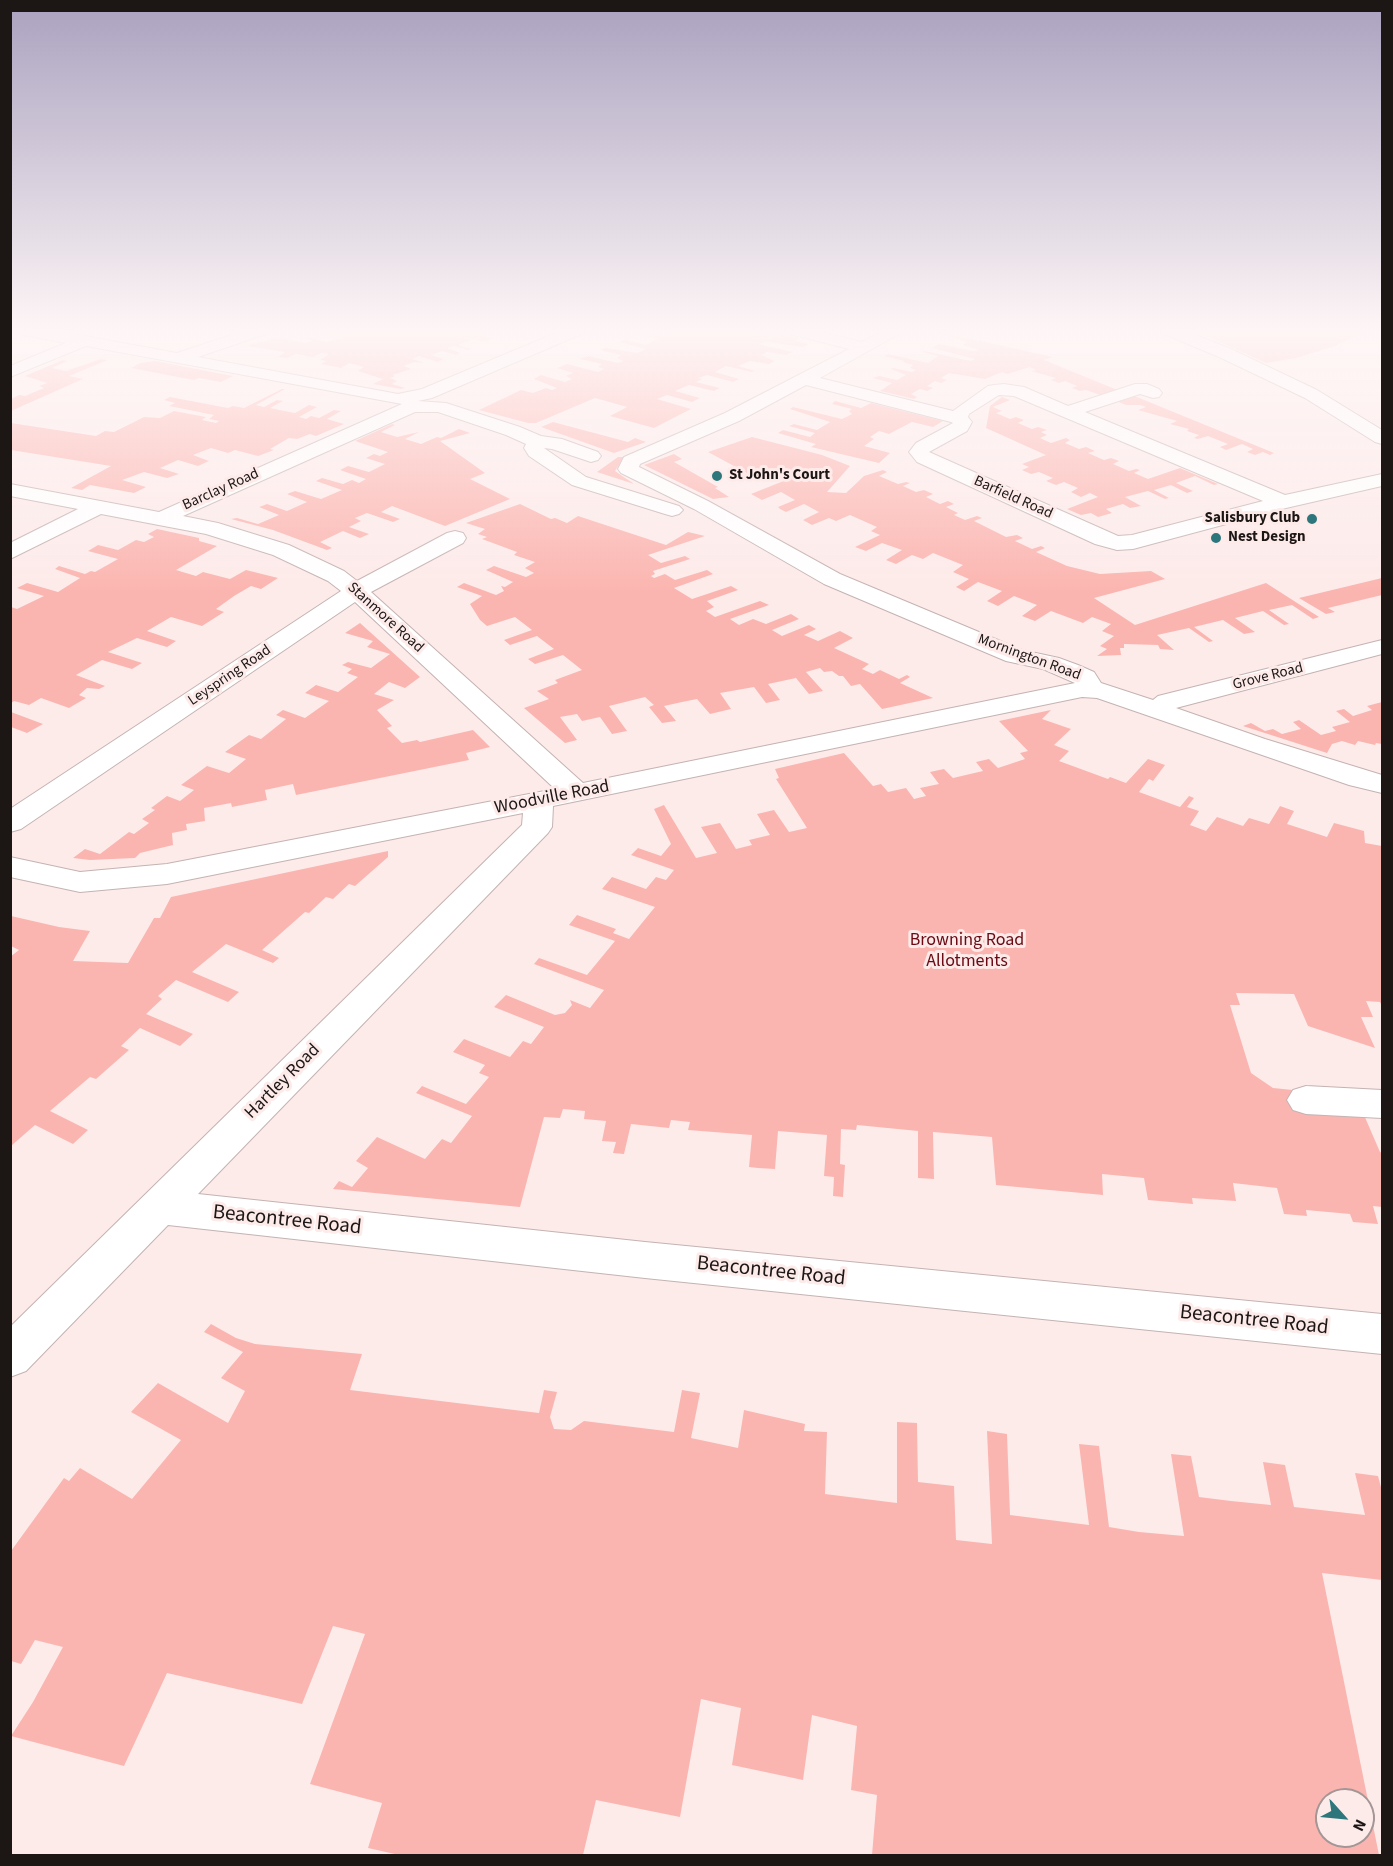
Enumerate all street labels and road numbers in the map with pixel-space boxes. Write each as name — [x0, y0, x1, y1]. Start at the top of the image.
street label: Barclay Road — [180, 465, 262, 515]
street label: Barfield Road — [971, 473, 1055, 523]
street label: Stanmore Road — [343, 579, 427, 657]
street label: Mornington Road — [975, 631, 1083, 685]
street label: Leyspring Road — [185, 642, 275, 710]
street label: Grove Road — [1231, 660, 1305, 694]
street label: Woodville Road — [493, 776, 611, 820]
street label: Hartley Road — [241, 1040, 325, 1124]
street label: Beacontree Road — [211, 1201, 363, 1241]
street label: Beacontree Road — [695, 1252, 847, 1292]
street label: Beacontree Road — [1178, 1301, 1330, 1341]

